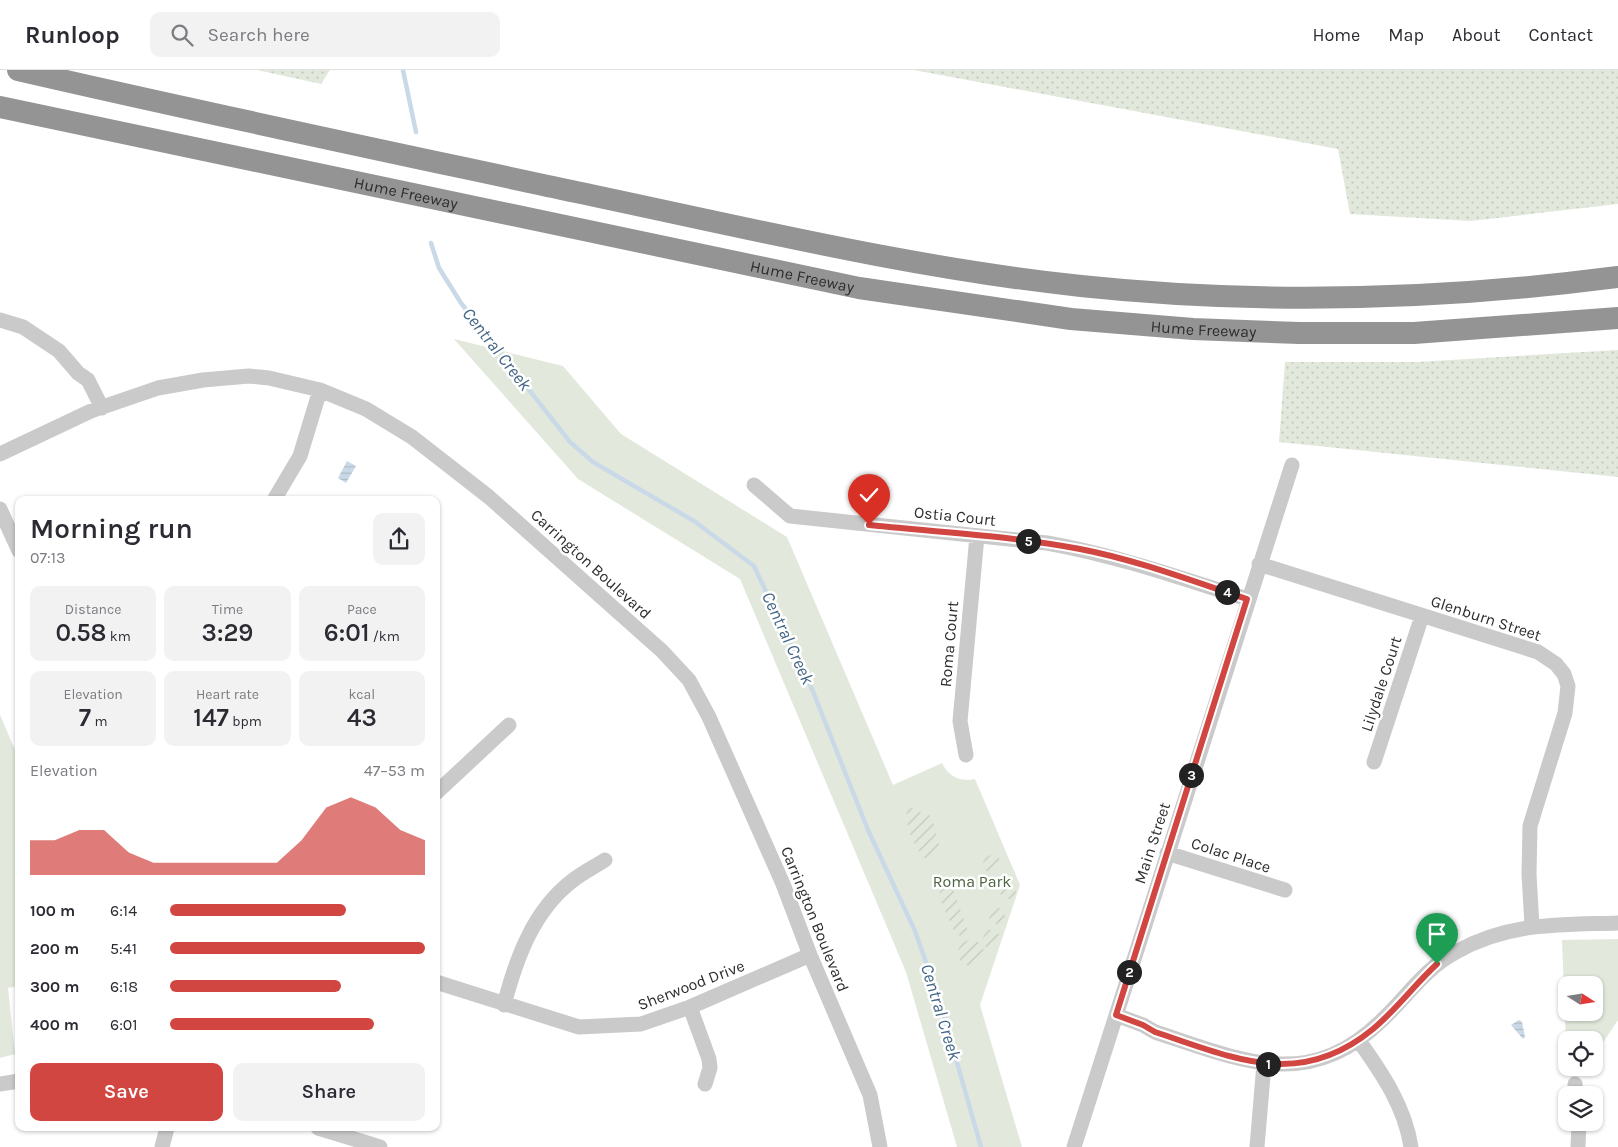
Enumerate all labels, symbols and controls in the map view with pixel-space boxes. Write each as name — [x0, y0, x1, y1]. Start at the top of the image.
search box — [150, 12, 500, 57]
text: Runloop — [25, 21, 120, 49]
icon: search — [168, 21, 196, 49]
text: Search here — [208, 24, 310, 46]
text: Home — [1312, 24, 1360, 46]
text: Map — [1388, 24, 1424, 46]
text: About — [1452, 24, 1501, 46]
text: Contact — [1529, 24, 1593, 46]
street label: Hume Freeway — [352, 172, 460, 213]
street label: Hume Freeway — [749, 256, 857, 296]
water label: Central Creek — [458, 303, 537, 396]
street label: Hume Freeway — [1150, 316, 1257, 341]
pin — [848, 474, 890, 525]
icon: check — [855, 481, 883, 509]
street label: Ostia Court — [913, 502, 997, 530]
street label: Carrington Boulevard — [527, 505, 655, 623]
text: Morning run — [30, 512, 193, 545]
button: share — [373, 513, 425, 565]
pin: 5 — [1016, 528, 1040, 554]
text: 5 — [1024, 533, 1033, 550]
text: 07:13 — [30, 548, 65, 567]
pin: 4 — [1214, 580, 1240, 604]
text: 4 — [1223, 584, 1232, 601]
water label: Central Creek — [757, 588, 819, 689]
street label: Glenburn Street — [1428, 591, 1544, 645]
street label: Roma Court — [936, 600, 962, 688]
text: Distance — [65, 601, 121, 618]
text: Time — [212, 601, 243, 618]
text: Pace — [347, 601, 377, 618]
text: 0.58 — [55, 618, 107, 647]
text: 3:29 — [202, 618, 253, 647]
text: 6:01 — [324, 618, 370, 647]
text: km — [107, 628, 131, 645]
text: /km — [370, 628, 400, 645]
street label: Lilydale Court — [1357, 634, 1405, 734]
text: Elevation — [64, 686, 123, 703]
text: Heart rate — [196, 686, 259, 703]
text: kcal — [348, 686, 375, 703]
text: 7 — [79, 703, 91, 732]
text: 147 — [193, 703, 229, 732]
text: 43 — [347, 703, 377, 732]
text: m — [91, 713, 108, 730]
text: bpm — [229, 713, 262, 730]
text: Elevation — [30, 761, 98, 780]
text: 47–53 m — [364, 761, 425, 780]
pin: 3 — [1178, 762, 1204, 788]
text: 3 — [1187, 767, 1196, 784]
street label: Main Street — [1130, 800, 1174, 886]
street label: Colac Place — [1189, 833, 1273, 877]
street label: Carrington Boulevard — [777, 844, 853, 994]
park label: Roma Park — [933, 872, 1011, 891]
text: 100 m — [30, 901, 75, 920]
text: 6:14 — [110, 901, 137, 920]
pin — [1416, 913, 1458, 964]
icon: arrive — [1423, 920, 1451, 948]
text: 200 m — [30, 939, 79, 958]
text: 5:41 — [110, 939, 137, 958]
street label: Sherwood Drive — [635, 956, 747, 1014]
pin: 2 — [1116, 960, 1142, 984]
water label: Central Creek — [916, 961, 966, 1064]
text: 2 — [1125, 964, 1134, 981]
north arrow — [1558, 976, 1602, 1021]
map controls — [1558, 976, 1603, 1131]
text: 300 m — [30, 977, 79, 996]
text: 6:18 — [110, 977, 138, 996]
text: 400 m — [30, 1015, 79, 1034]
text: 6:01 — [110, 1015, 138, 1034]
button: locate — [1558, 1031, 1603, 1076]
pin: 1 — [1256, 1052, 1280, 1076]
text: 1 — [1266, 1056, 1271, 1073]
button: Save — [30, 1063, 223, 1121]
button: Share — [233, 1063, 425, 1121]
button: layers — [1558, 1086, 1603, 1131]

